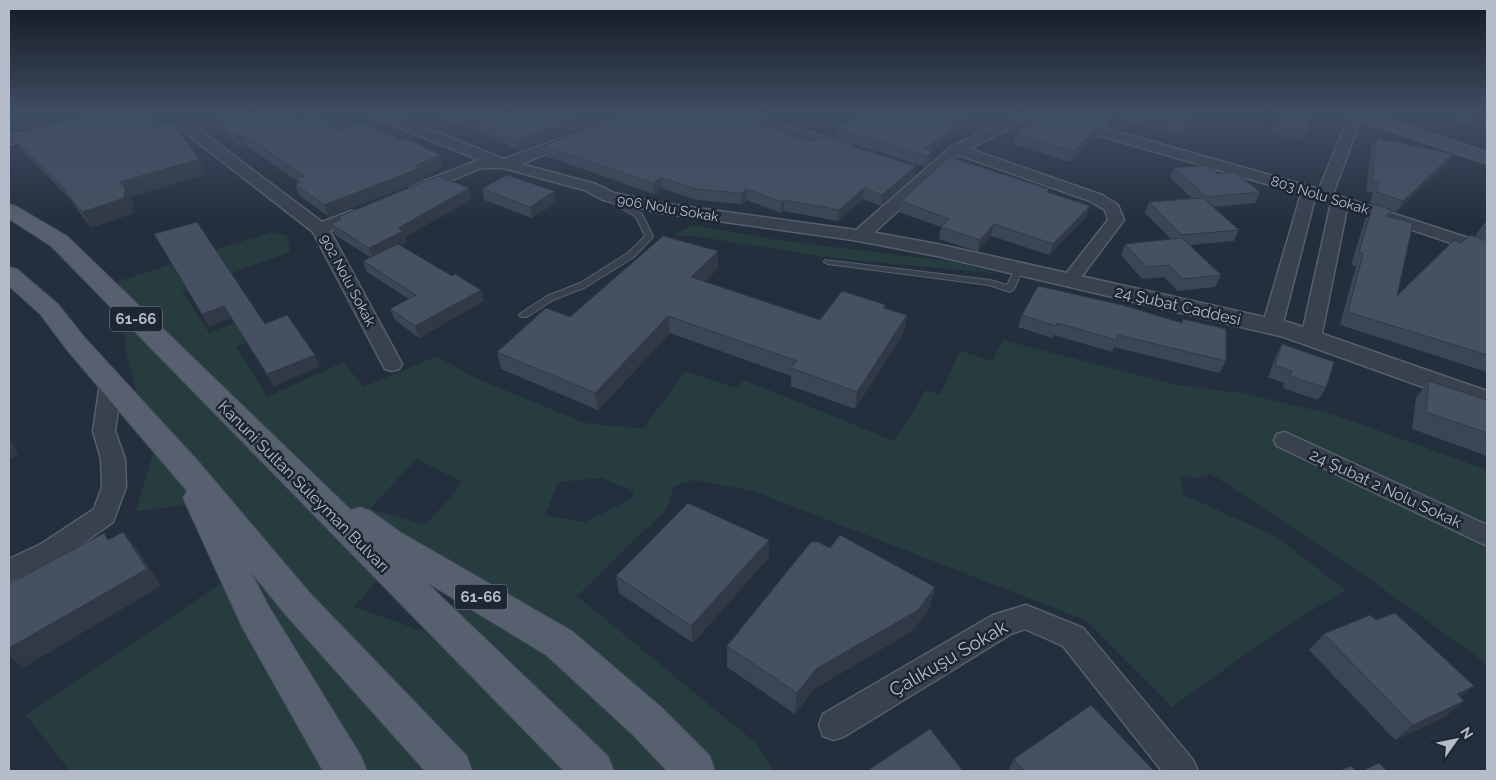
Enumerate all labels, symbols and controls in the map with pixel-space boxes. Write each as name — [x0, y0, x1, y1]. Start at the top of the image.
street label: 803 Nolu Sokak — [1269, 172, 1372, 218]
street label: 906 Nolu Sokak — [616, 191, 721, 225]
street label: 902 Nolu Sokak — [317, 231, 379, 329]
street label: 24 Şubat Caddesi — [1113, 282, 1243, 329]
road number: 61-66 — [110, 306, 162, 332]
street label: Kanuni Sultan Süleyman Bulvarı — [214, 397, 393, 576]
street label: 24 Şubat 2 Nolu Sokak — [1307, 445, 1465, 532]
road number: 61-66 — [455, 584, 507, 610]
street label: Çalıkuşu Sokak — [885, 615, 1011, 701]
north arrow — [1431, 715, 1481, 765]
text: N — [1457, 724, 1477, 742]

